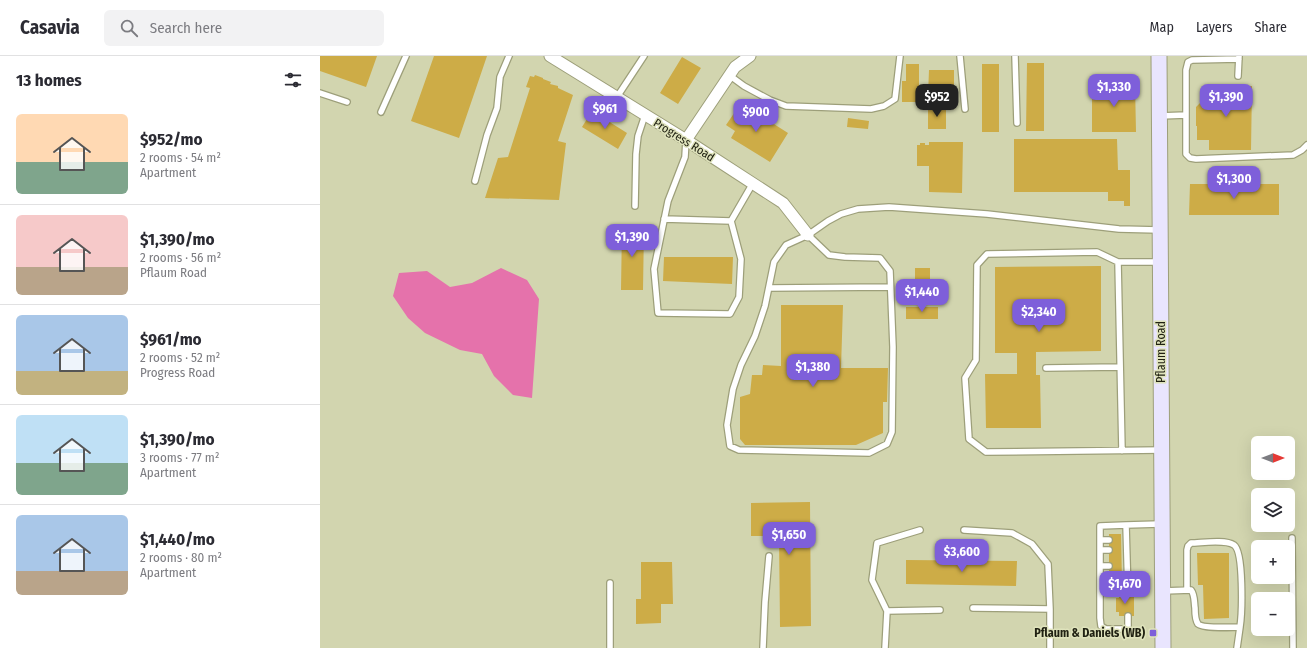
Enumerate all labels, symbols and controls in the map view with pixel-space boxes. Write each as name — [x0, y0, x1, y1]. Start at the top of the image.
search box — [104, 10, 384, 46]
text: Casavia — [20, 16, 80, 39]
icon: search — [118, 17, 140, 39]
text: Search here — [150, 19, 222, 37]
text: Map — [1150, 19, 1174, 36]
text: Layers — [1196, 19, 1232, 36]
text: Share — [1254, 19, 1287, 36]
icon: filters — [282, 69, 304, 91]
text: 13 homes — [16, 70, 82, 91]
pin: $1,330 — [1081, 74, 1147, 108]
text: $1,330 — [1097, 79, 1131, 94]
pin: $952 — [913, 84, 961, 118]
pin: $1,390 — [1193, 84, 1259, 118]
text: $952 — [924, 89, 950, 104]
text: $1,390 — [1209, 89, 1243, 104]
pin: $961 — [581, 96, 629, 130]
pin: $900 — [732, 99, 780, 133]
text: $961 — [593, 101, 617, 116]
text: $900 — [742, 104, 770, 119]
street label: Progress Road — [651, 116, 717, 164]
text: $952/mo — [140, 129, 203, 150]
icon: home — [48, 130, 96, 178]
text: 2 rooms · 54 m² — [140, 150, 221, 165]
text: Apartment — [140, 165, 196, 180]
pin: $1,300 — [1201, 166, 1267, 200]
text: $1,300 — [1217, 171, 1252, 186]
pin: $1,390 — [599, 224, 665, 258]
text: $1,390/mo — [140, 229, 215, 250]
text: $1,390 — [615, 229, 649, 244]
icon: home — [48, 231, 96, 279]
text: 2 rooms · 56 m² — [140, 250, 221, 265]
text: Pflaum Road — [140, 265, 207, 280]
pin: $1,440 — [889, 279, 955, 313]
text: $1,440 — [905, 284, 939, 299]
pin: $2,340 — [1006, 299, 1072, 333]
text: $2,340 — [1021, 304, 1057, 319]
street label: Pflaum Road — [1154, 321, 1168, 383]
text: $961/mo — [140, 329, 202, 350]
icon: home — [48, 331, 96, 379]
text: 2 rooms · 52 m² — [140, 350, 220, 365]
pin: $1,380 — [780, 354, 846, 388]
text: $1,380 — [796, 359, 830, 374]
text: Progress Road — [140, 365, 215, 380]
text: $1,390/mo — [140, 429, 215, 450]
icon: home — [48, 431, 96, 479]
north arrow — [1251, 436, 1295, 480]
map controls — [1251, 436, 1295, 636]
text: 3 rooms · 77 m² — [140, 450, 219, 465]
text: Apartment — [140, 465, 196, 480]
button: layers — [1251, 488, 1295, 532]
pin: $1,650 — [756, 522, 822, 556]
text: $1,650 — [772, 527, 806, 542]
text: $1,440/mo — [140, 529, 215, 550]
icon: home — [48, 531, 96, 579]
pin: $3,600 — [929, 539, 995, 573]
button: + — [1251, 540, 1295, 584]
text: $3,600 — [944, 544, 980, 559]
text: 2 rooms · 80 m² — [140, 550, 222, 565]
text: Apartment — [140, 565, 196, 580]
pin: $1,670 — [1092, 571, 1158, 605]
text: $1,670 — [1108, 576, 1142, 591]
button: − — [1251, 592, 1295, 636]
place label: Pflaum & Daniels (WB) — [1034, 626, 1145, 640]
marker: Pflaum & Daniels (WB) — [1148, 628, 1158, 638]

